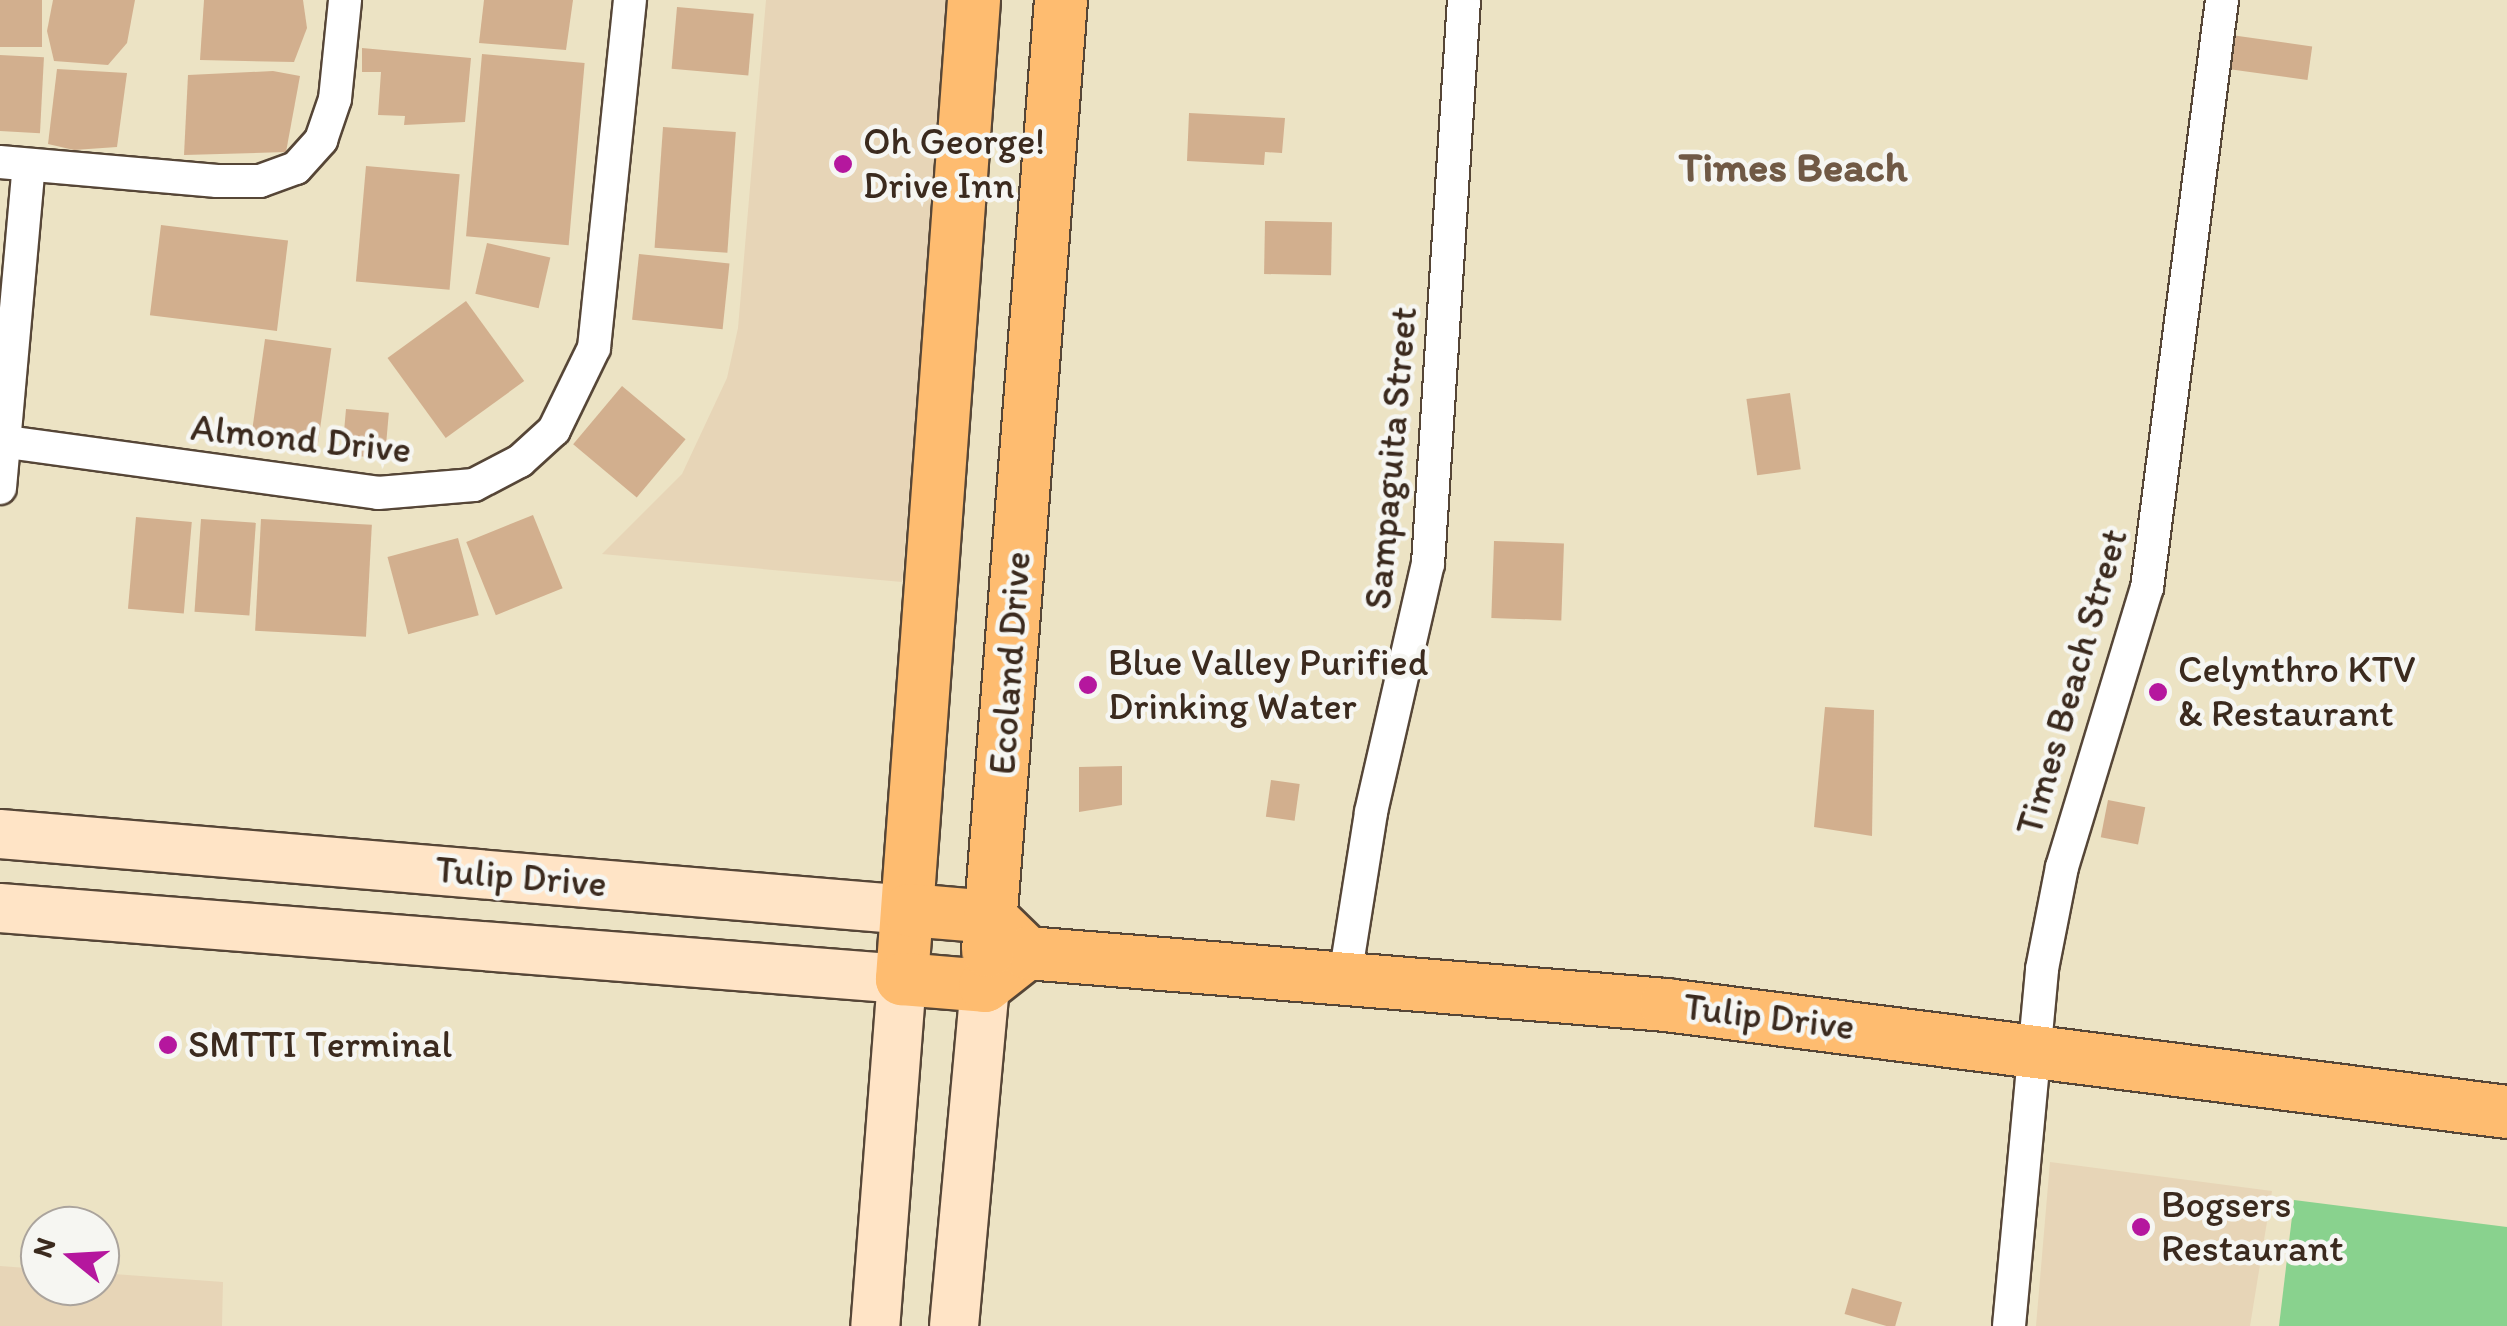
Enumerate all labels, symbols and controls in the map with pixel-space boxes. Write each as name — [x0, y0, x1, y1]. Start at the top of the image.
place label: Oh George! Drive Inn — [863, 119, 1045, 208]
district label: Times Beach — [1680, 142, 1906, 192]
marker: Oh George! Drive Inn — [832, 153, 854, 175]
street label: Sampaguita Street — [1355, 305, 1427, 611]
street label: Almond Drive — [188, 405, 414, 473]
street label: Times Beach Street — [2007, 525, 2137, 839]
street label: Ecoland Drive — [979, 549, 1041, 777]
place label: Blue Valley Purified Drinking Water — [1108, 640, 1428, 729]
place label: Celynthro KTV & Restaurant — [2178, 647, 2415, 736]
marker: Blue Valley Purified Drinking Water — [1077, 674, 1099, 696]
marker: Celynthro KTV & Restaurant — [2147, 681, 2169, 703]
street label: Tulip Drive — [433, 847, 609, 907]
street label: Tulip Drive — [1680, 984, 1858, 1050]
place label: SMTTI Terminal — [188, 1022, 448, 1068]
marker: SMTTI Terminal — [157, 1034, 179, 1056]
place label: Bogsers Restaurant — [2161, 1182, 2343, 1272]
north arrow — [20, 1206, 120, 1306]
marker: Bogsers Restaurant — [2130, 1216, 2152, 1238]
text: N — [24, 1233, 62, 1262]

